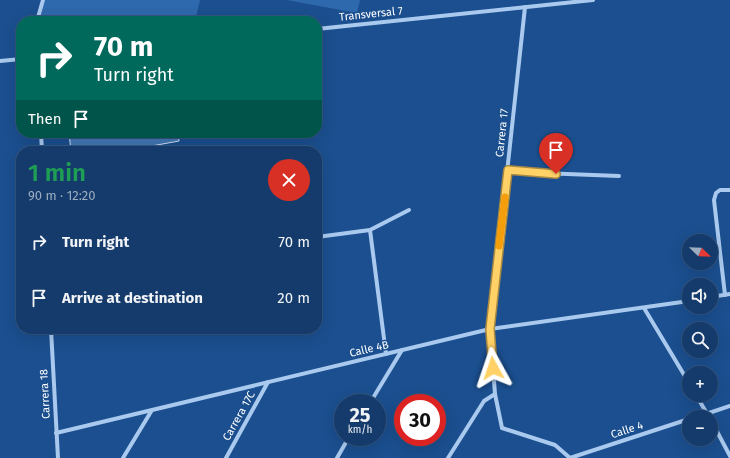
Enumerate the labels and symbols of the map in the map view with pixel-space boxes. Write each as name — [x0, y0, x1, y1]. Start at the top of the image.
street label: Transversal 7 — [339, 4, 404, 24]
street label: Carrera 17 — [493, 108, 511, 158]
pin — [539, 133, 573, 174]
north arrow — [682, 234, 718, 270]
street label: Calle 4B — [348, 338, 390, 360]
position arrow — [472, 347, 514, 389]
street label: Carrera 18 — [37, 369, 53, 419]
street label: Carrera 17C — [220, 389, 258, 443]
speed limit sign: 30 — [394, 394, 446, 446]
street label: Calle 4 — [609, 419, 645, 441]

